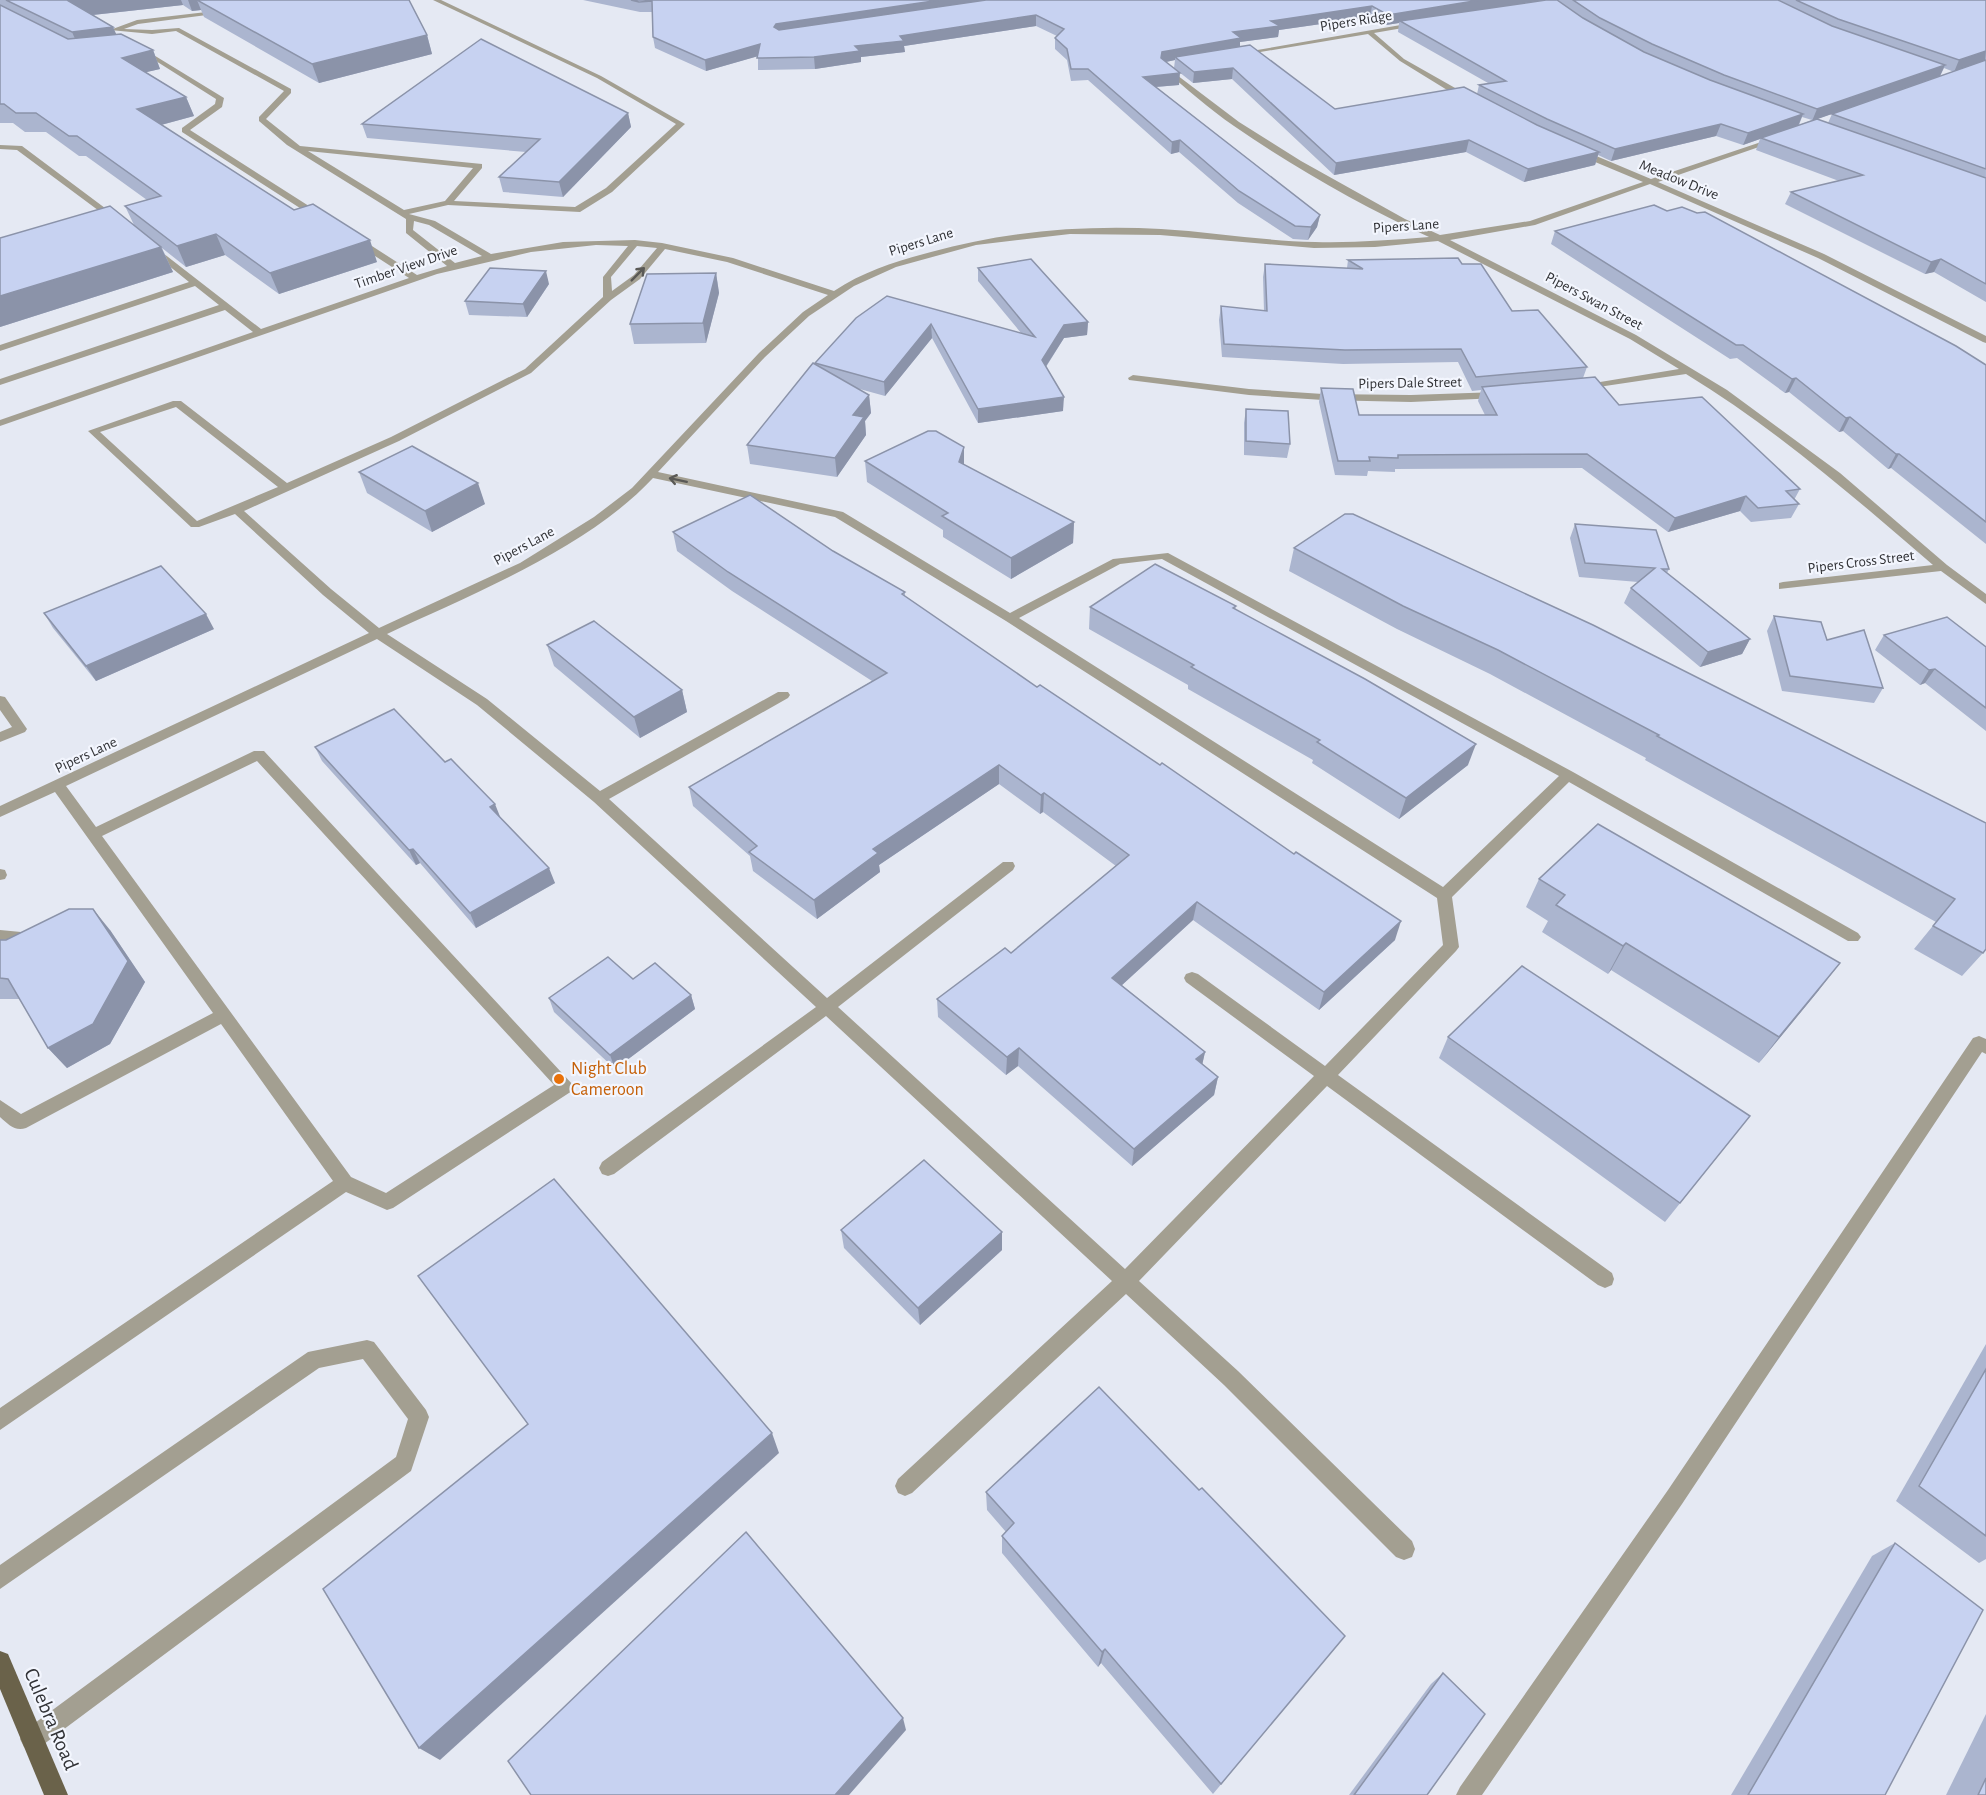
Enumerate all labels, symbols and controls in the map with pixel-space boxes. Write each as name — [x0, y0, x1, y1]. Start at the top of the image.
street label: Pipers Ridge — [1319, 8, 1393, 34]
street label: Meadow Drive — [1637, 157, 1721, 203]
street label: Pipers Lane — [1372, 216, 1440, 236]
street label: Pipers Lane — [887, 225, 955, 259]
street label: Timber View Drive — [353, 242, 459, 292]
one-way arrow — [630, 267, 645, 282]
street label: Pipers Swan Street — [1543, 269, 1645, 333]
street label: Pipers Dale Street — [1358, 375, 1462, 391]
one-way arrow — [669, 473, 688, 485]
street label: Pipers Lane — [491, 524, 557, 568]
street label: Pipers Cross Street — [1807, 548, 1915, 576]
street label: Pipers Lane — [53, 734, 119, 776]
place label: Night Club Cameroon — [571, 1060, 647, 1099]
marker: Night Club Cameroon — [552, 1072, 566, 1086]
street label: Culebra Road — [20, 1665, 82, 1773]

